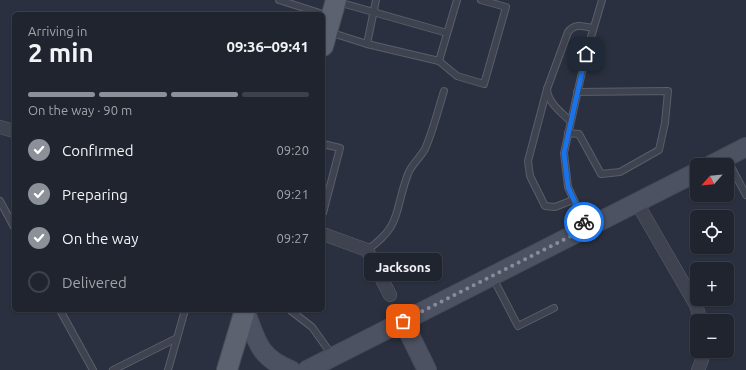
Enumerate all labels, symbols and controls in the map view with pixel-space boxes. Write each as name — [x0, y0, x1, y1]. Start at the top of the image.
text: Arriving in — [28, 24, 87, 38]
pin — [569, 37, 603, 71]
text: 2 min — [28, 38, 94, 67]
text: 09:36–09:41 — [226, 38, 309, 55]
icon: home — [575, 43, 597, 65]
text: On the way · 90 m — [28, 103, 132, 117]
icon: check — [28, 139, 50, 161]
text: Confirmed — [62, 142, 134, 159]
text: 09:20 — [276, 143, 309, 157]
north arrow — [690, 158, 734, 202]
map controls — [690, 158, 734, 358]
icon: check — [28, 183, 50, 205]
text: Preparing — [62, 186, 128, 203]
text: 09:21 — [276, 187, 309, 201]
courier — [564, 202, 604, 242]
button: locate — [690, 210, 734, 254]
icon: bike — [573, 211, 595, 233]
icon: check — [28, 227, 50, 249]
text: On the way — [62, 230, 138, 247]
text: 09:27 — [276, 231, 309, 245]
callout: Jacksons — [364, 253, 442, 281]
text: Jacksons — [375, 260, 431, 274]
button: + — [690, 262, 734, 306]
text: Delivered — [62, 274, 127, 291]
pin — [386, 304, 420, 338]
icon: bag — [392, 310, 414, 332]
button: − — [690, 314, 734, 358]

